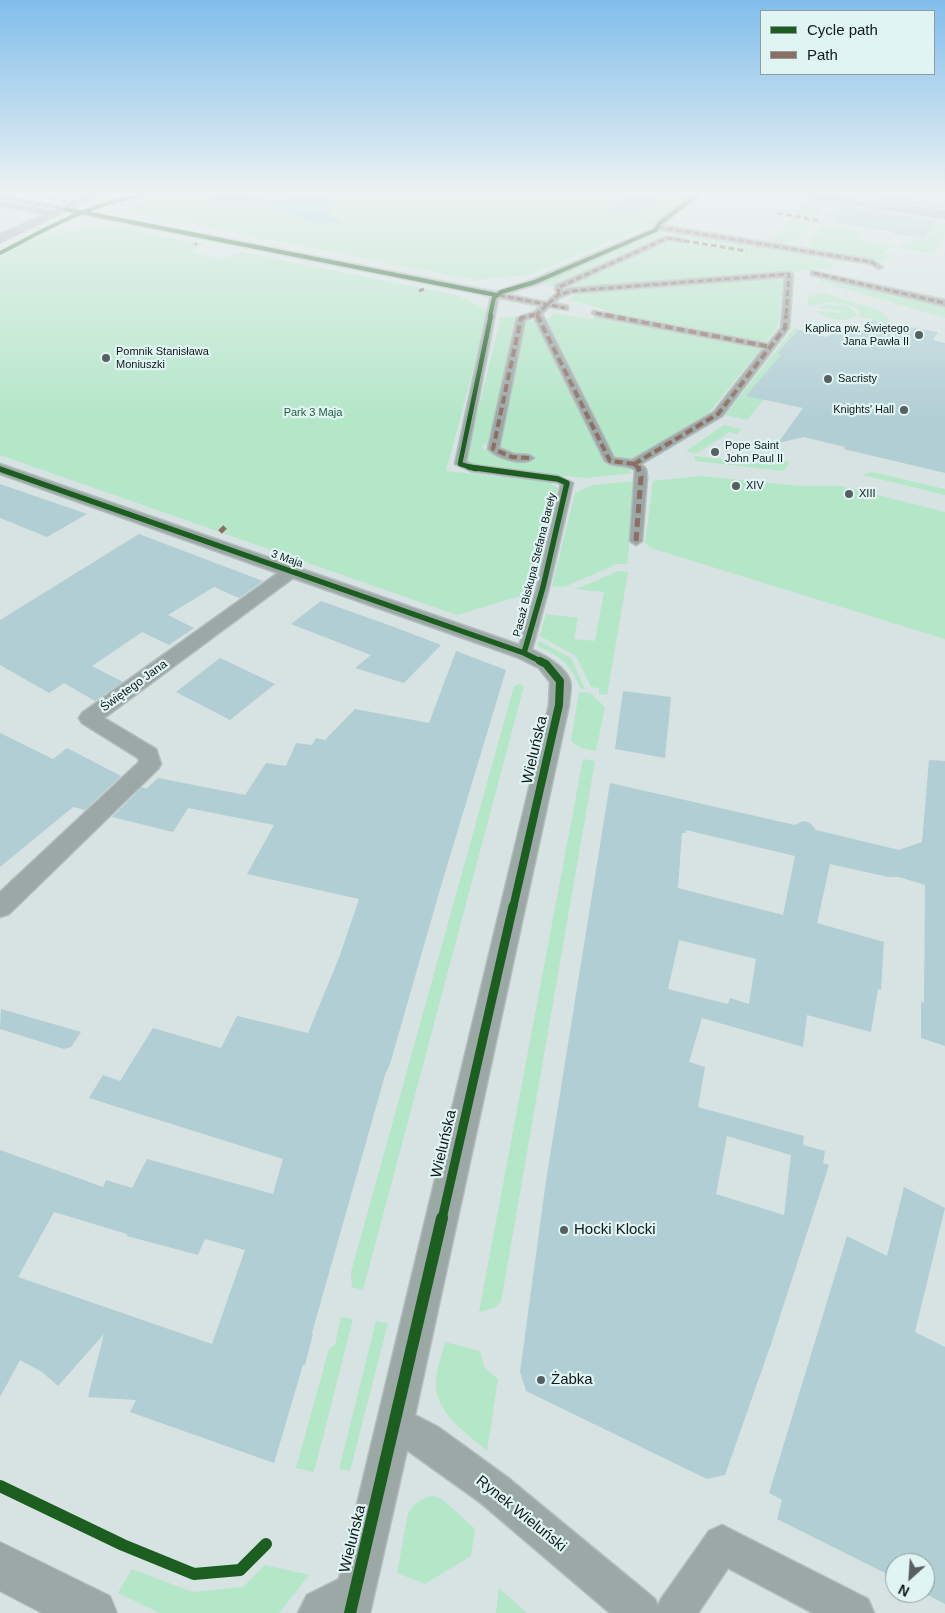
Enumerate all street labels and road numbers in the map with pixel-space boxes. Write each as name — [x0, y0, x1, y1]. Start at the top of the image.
street label: Pasaż Biskupa Stefana Bareły — [511, 492, 559, 638]
street label: 3 Maja — [269, 547, 305, 571]
street label: Świętego Jana — [98, 657, 170, 715]
street label: Wieluńska — [518, 714, 552, 786]
street label: Wieluńska — [427, 1108, 461, 1180]
street label: Rynek Wieluński — [472, 1472, 570, 1556]
street label: Wieluńska — [336, 1503, 370, 1575]

